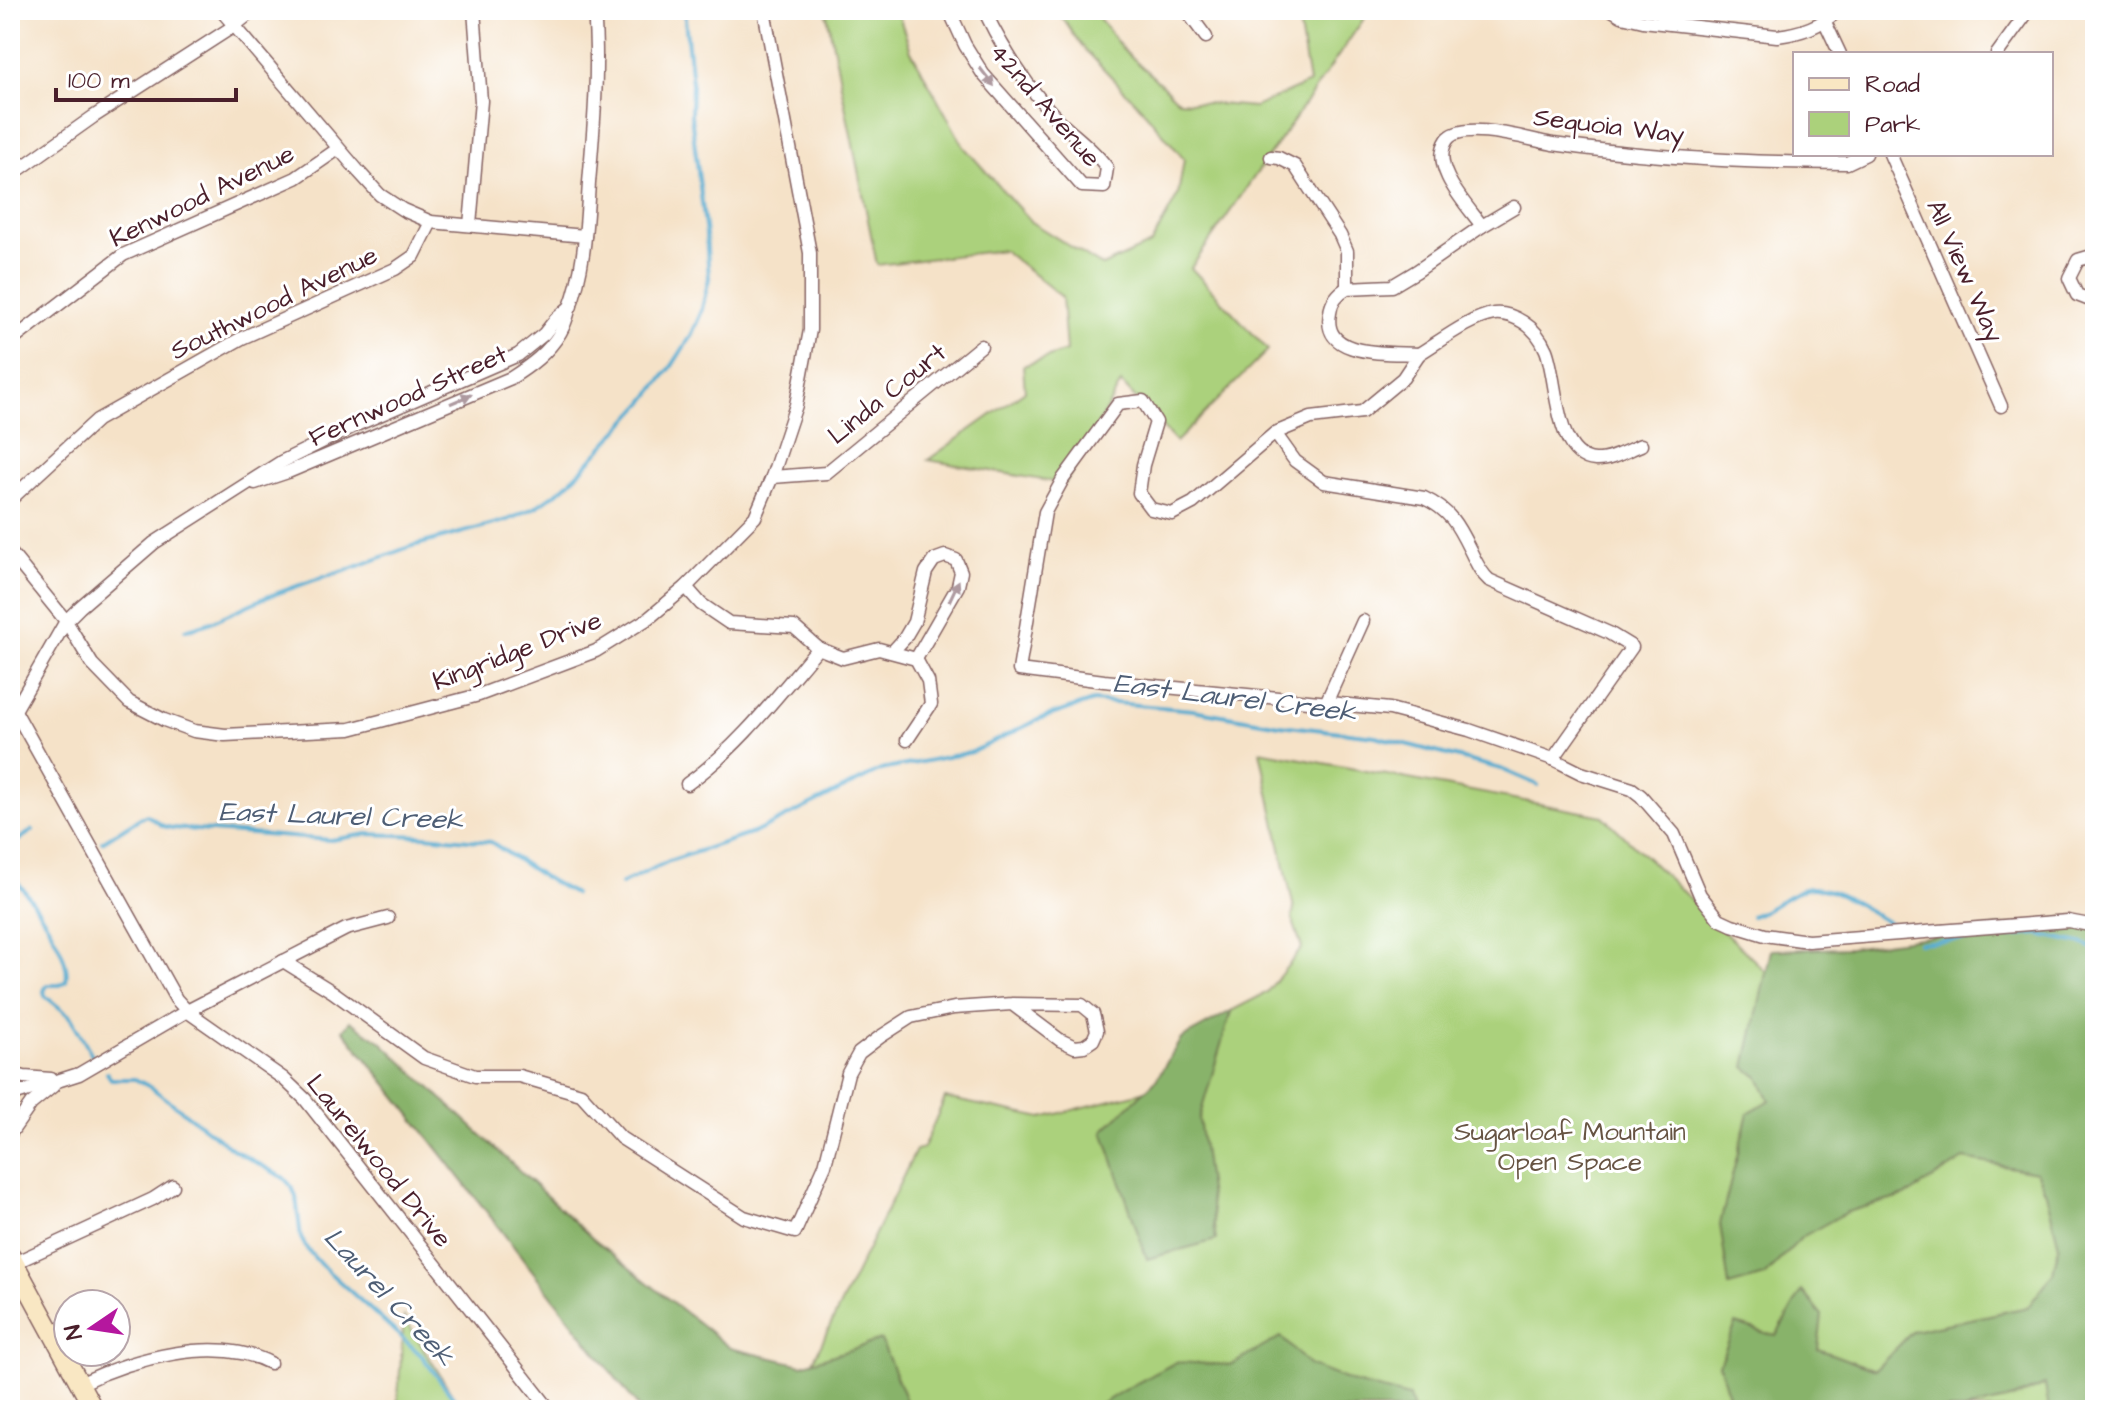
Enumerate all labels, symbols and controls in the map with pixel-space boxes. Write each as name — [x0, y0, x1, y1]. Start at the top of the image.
street label: 42nd Avenue — [981, 35, 1109, 175]
scale bar — [56, 52, 236, 102]
legend — [1793, 52, 2053, 156]
text: 100 m — [68, 64, 130, 98]
one-way arrow — [979, 67, 996, 88]
text: Road — [1865, 68, 1920, 102]
street label: Sequoia Way — [1531, 99, 1686, 155]
text: Park — [1865, 108, 1921, 142]
street label: Kenwood Avenue — [104, 136, 300, 256]
street label: All View Way — [1916, 194, 2013, 349]
street label: Southwood Avenue — [164, 237, 384, 369]
street label: Linda Court — [820, 335, 954, 453]
street label: Fernwood Street — [303, 336, 513, 456]
one-way arrow — [449, 393, 473, 406]
one-way arrow — [947, 579, 961, 602]
street label: Kingridge Drive — [427, 602, 607, 702]
water label: East Laurel Creek — [1111, 664, 1359, 732]
water label: East Laurel Creek — [218, 792, 465, 840]
street label: Laurelwood Drive — [298, 1067, 460, 1255]
park label: Sugarloaf Mountain Open Space — [1454, 1114, 1686, 1180]
water label: Laurel Creek — [314, 1219, 464, 1376]
north arrow — [52, 1288, 132, 1368]
text: N — [57, 1322, 91, 1342]

